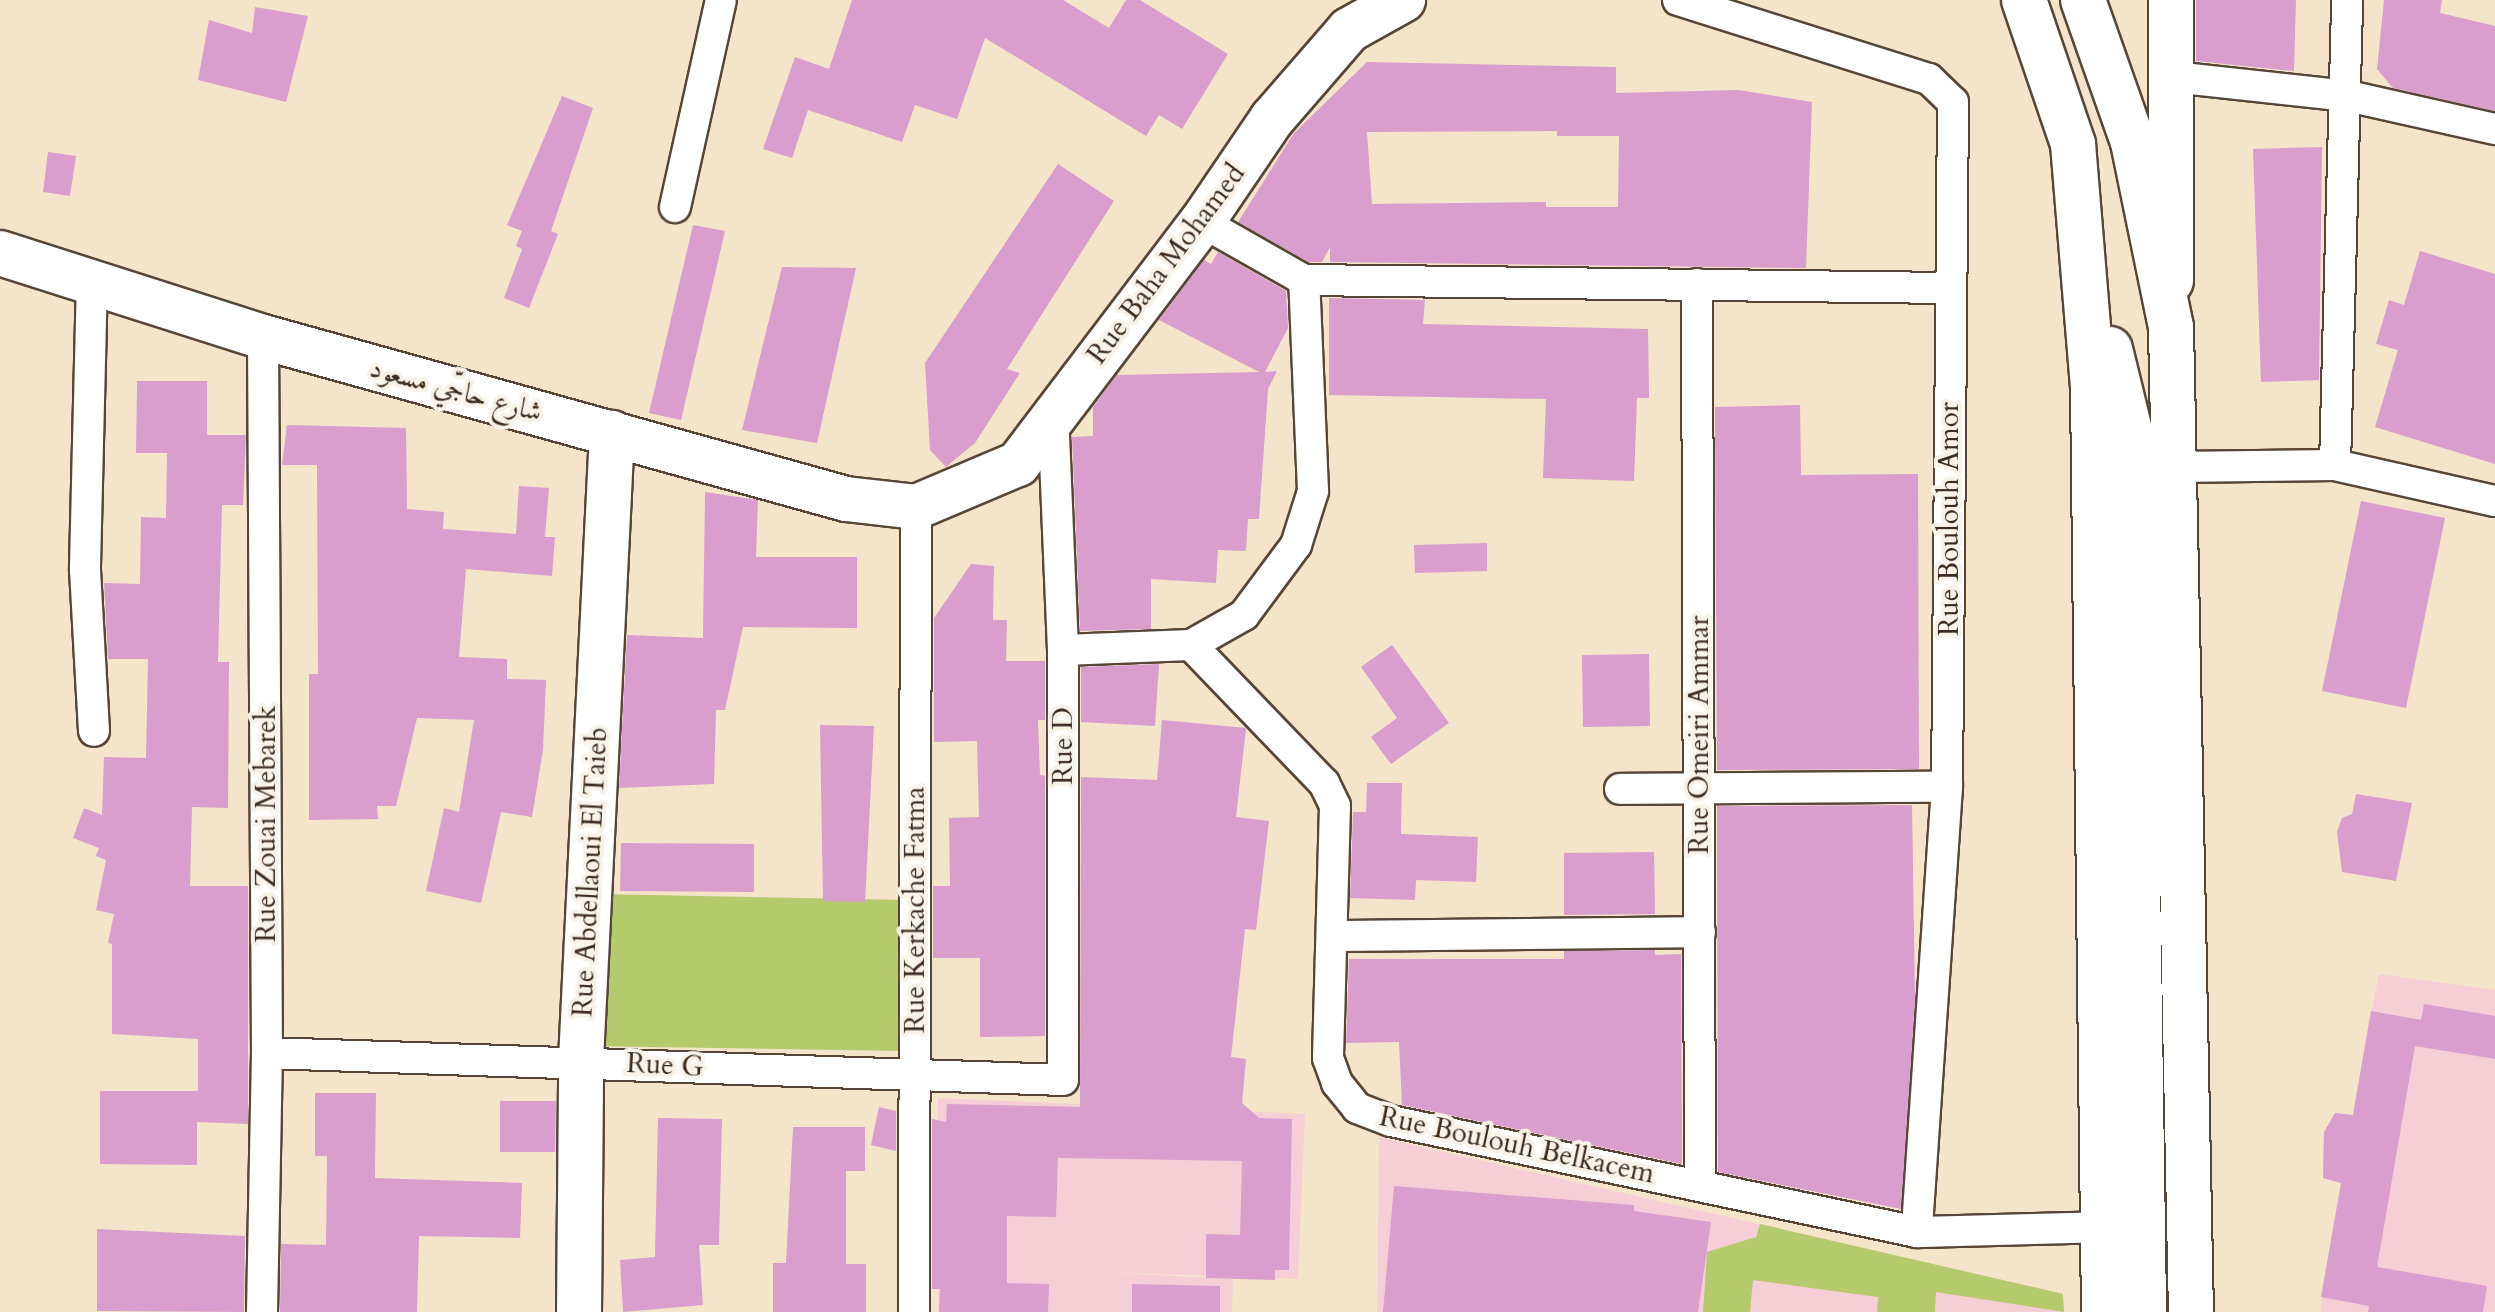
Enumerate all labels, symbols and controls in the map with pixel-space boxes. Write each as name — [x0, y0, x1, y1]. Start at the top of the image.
street label: Rue Baha Mohamed — [1080, 157, 1252, 371]
street label: شارع حاجّي مسعود — [366, 351, 546, 429]
street label: Rue Boulouh Amor — [1932, 402, 1966, 636]
street label: Rue Omeiri Ammar — [1682, 616, 1716, 854]
street label: Rue Zouai Mebarek — [249, 705, 283, 943]
street label: Rue D — [1046, 707, 1080, 785]
street label: Rue Abdellaoui El Taieb — [566, 726, 614, 1018]
street label: Rue Kerkache Fatma — [898, 787, 932, 1033]
street label: Rue G — [626, 1046, 704, 1084]
street label: Rue Boulouh Belkacem — [1376, 1099, 1658, 1191]

